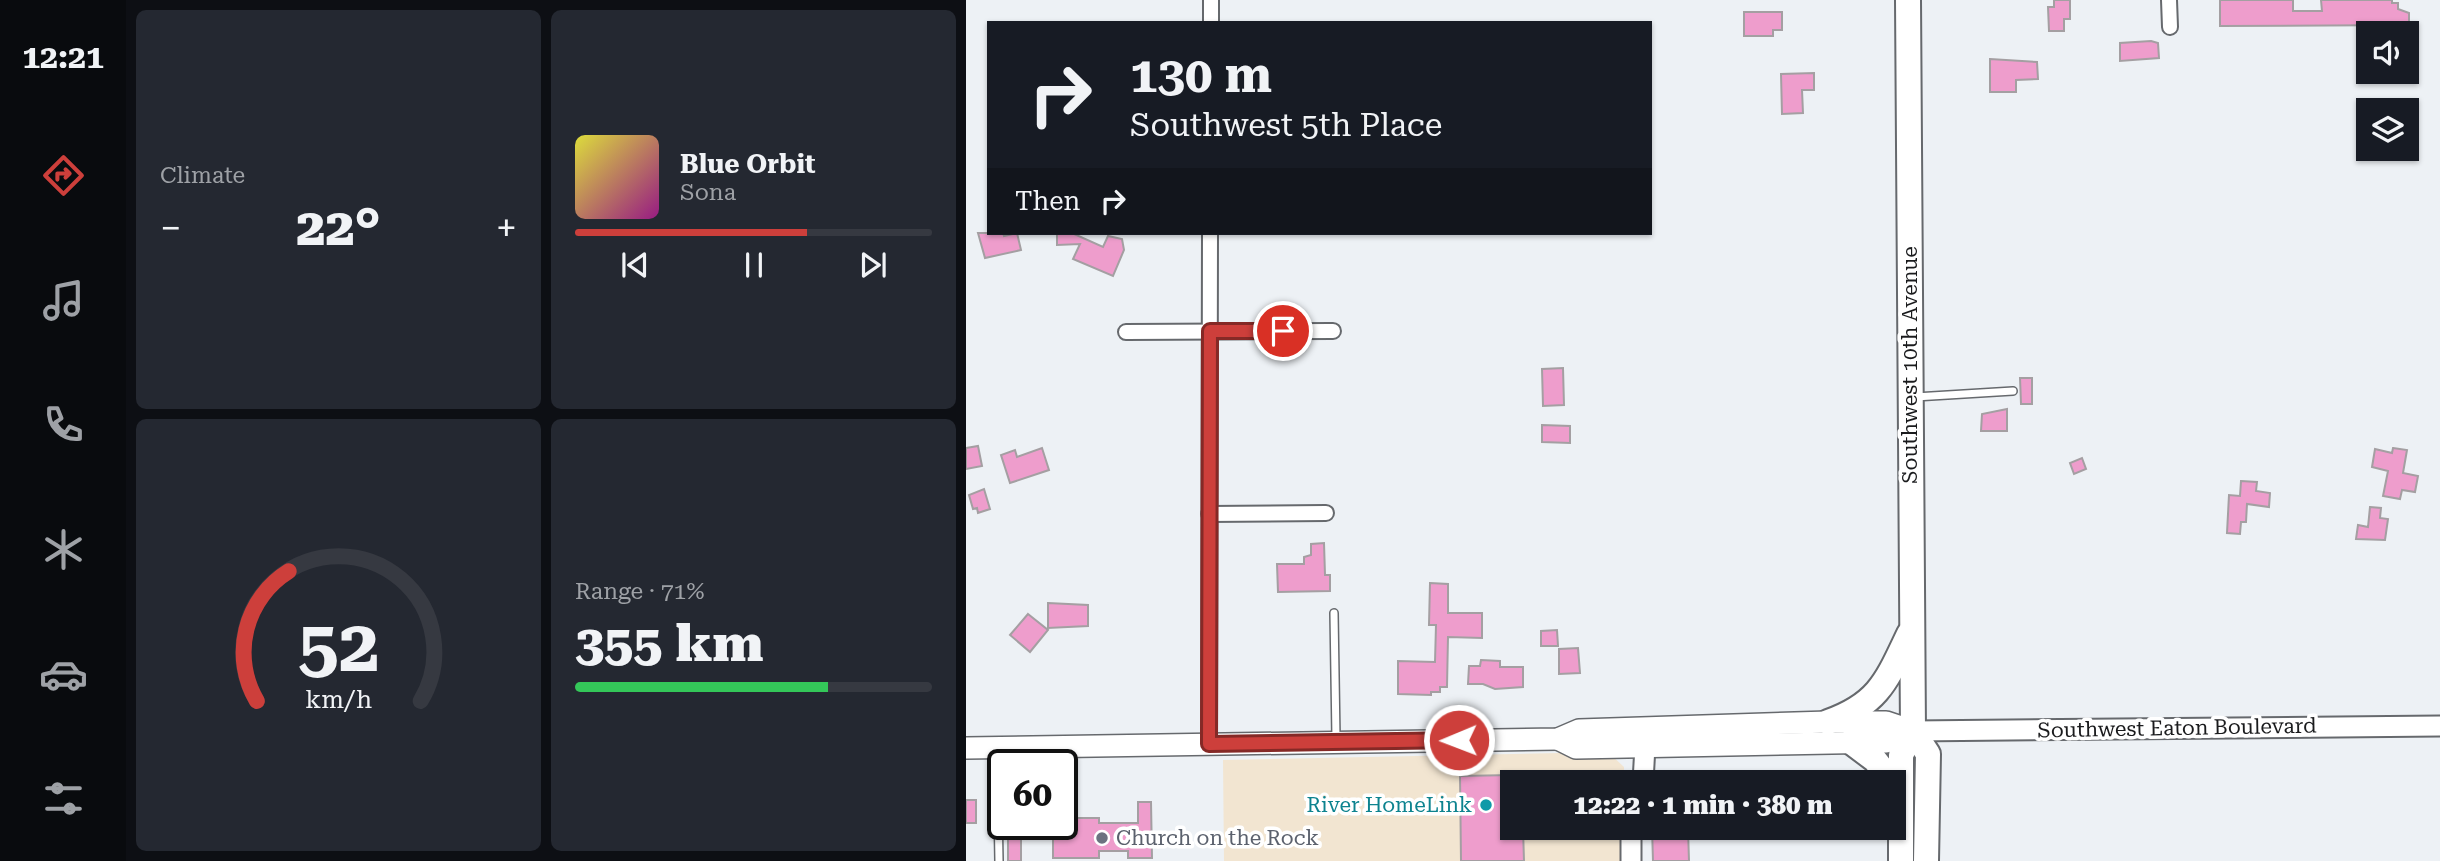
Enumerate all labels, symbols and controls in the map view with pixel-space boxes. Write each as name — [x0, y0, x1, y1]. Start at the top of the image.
map controls — [2356, 21, 2419, 161]
button: sound — [2356, 21, 2419, 84]
text: 12:21 — [22, 38, 104, 76]
text: 130 m — [1130, 47, 1272, 104]
icon: right — [1015, 49, 1106, 140]
button: layers — [2356, 98, 2419, 161]
text: Southwest 5th Place — [1130, 106, 1442, 144]
text: Blue Orbit — [680, 149, 816, 179]
icon: directions — [39, 151, 88, 200]
text: Climate — [160, 162, 245, 189]
text: Sona — [680, 179, 736, 206]
icon: right — [1094, 182, 1132, 220]
text: Then — [1015, 186, 1080, 216]
text: 22° — [296, 197, 381, 258]
text: − — [160, 206, 181, 250]
text: + — [496, 206, 517, 250]
icon: previous — [616, 246, 654, 284]
icon: pause — [735, 246, 773, 284]
icon: next — [854, 246, 892, 284]
street label: Southwest 10th Avenue — [1898, 246, 1922, 484]
icon: music — [39, 276, 88, 325]
pin — [1253, 301, 1313, 361]
icon: arrive — [1264, 312, 1302, 350]
icon: phone — [39, 400, 88, 449]
icon: climate — [39, 525, 88, 574]
text: Range · 71% — [575, 578, 704, 605]
text: 52 — [298, 604, 379, 689]
text: 355 km — [575, 613, 763, 674]
icon: car — [39, 650, 88, 699]
text: km/h — [305, 685, 372, 714]
position arrow — [1422, 703, 1496, 777]
street label: Southwest Eaton Boulevard — [2037, 714, 2317, 742]
speed limit sign: 60 — [987, 749, 1078, 840]
icon: filters — [39, 774, 88, 823]
text: 12:22 · 1 min · 380 m — [1573, 790, 1833, 820]
place label: River HomeLink — [1306, 793, 1472, 817]
marker: River HomeLink — [1478, 797, 1494, 813]
place label: Church on the Rock — [1116, 826, 1319, 850]
marker: Church on the Rock — [1094, 830, 1110, 846]

